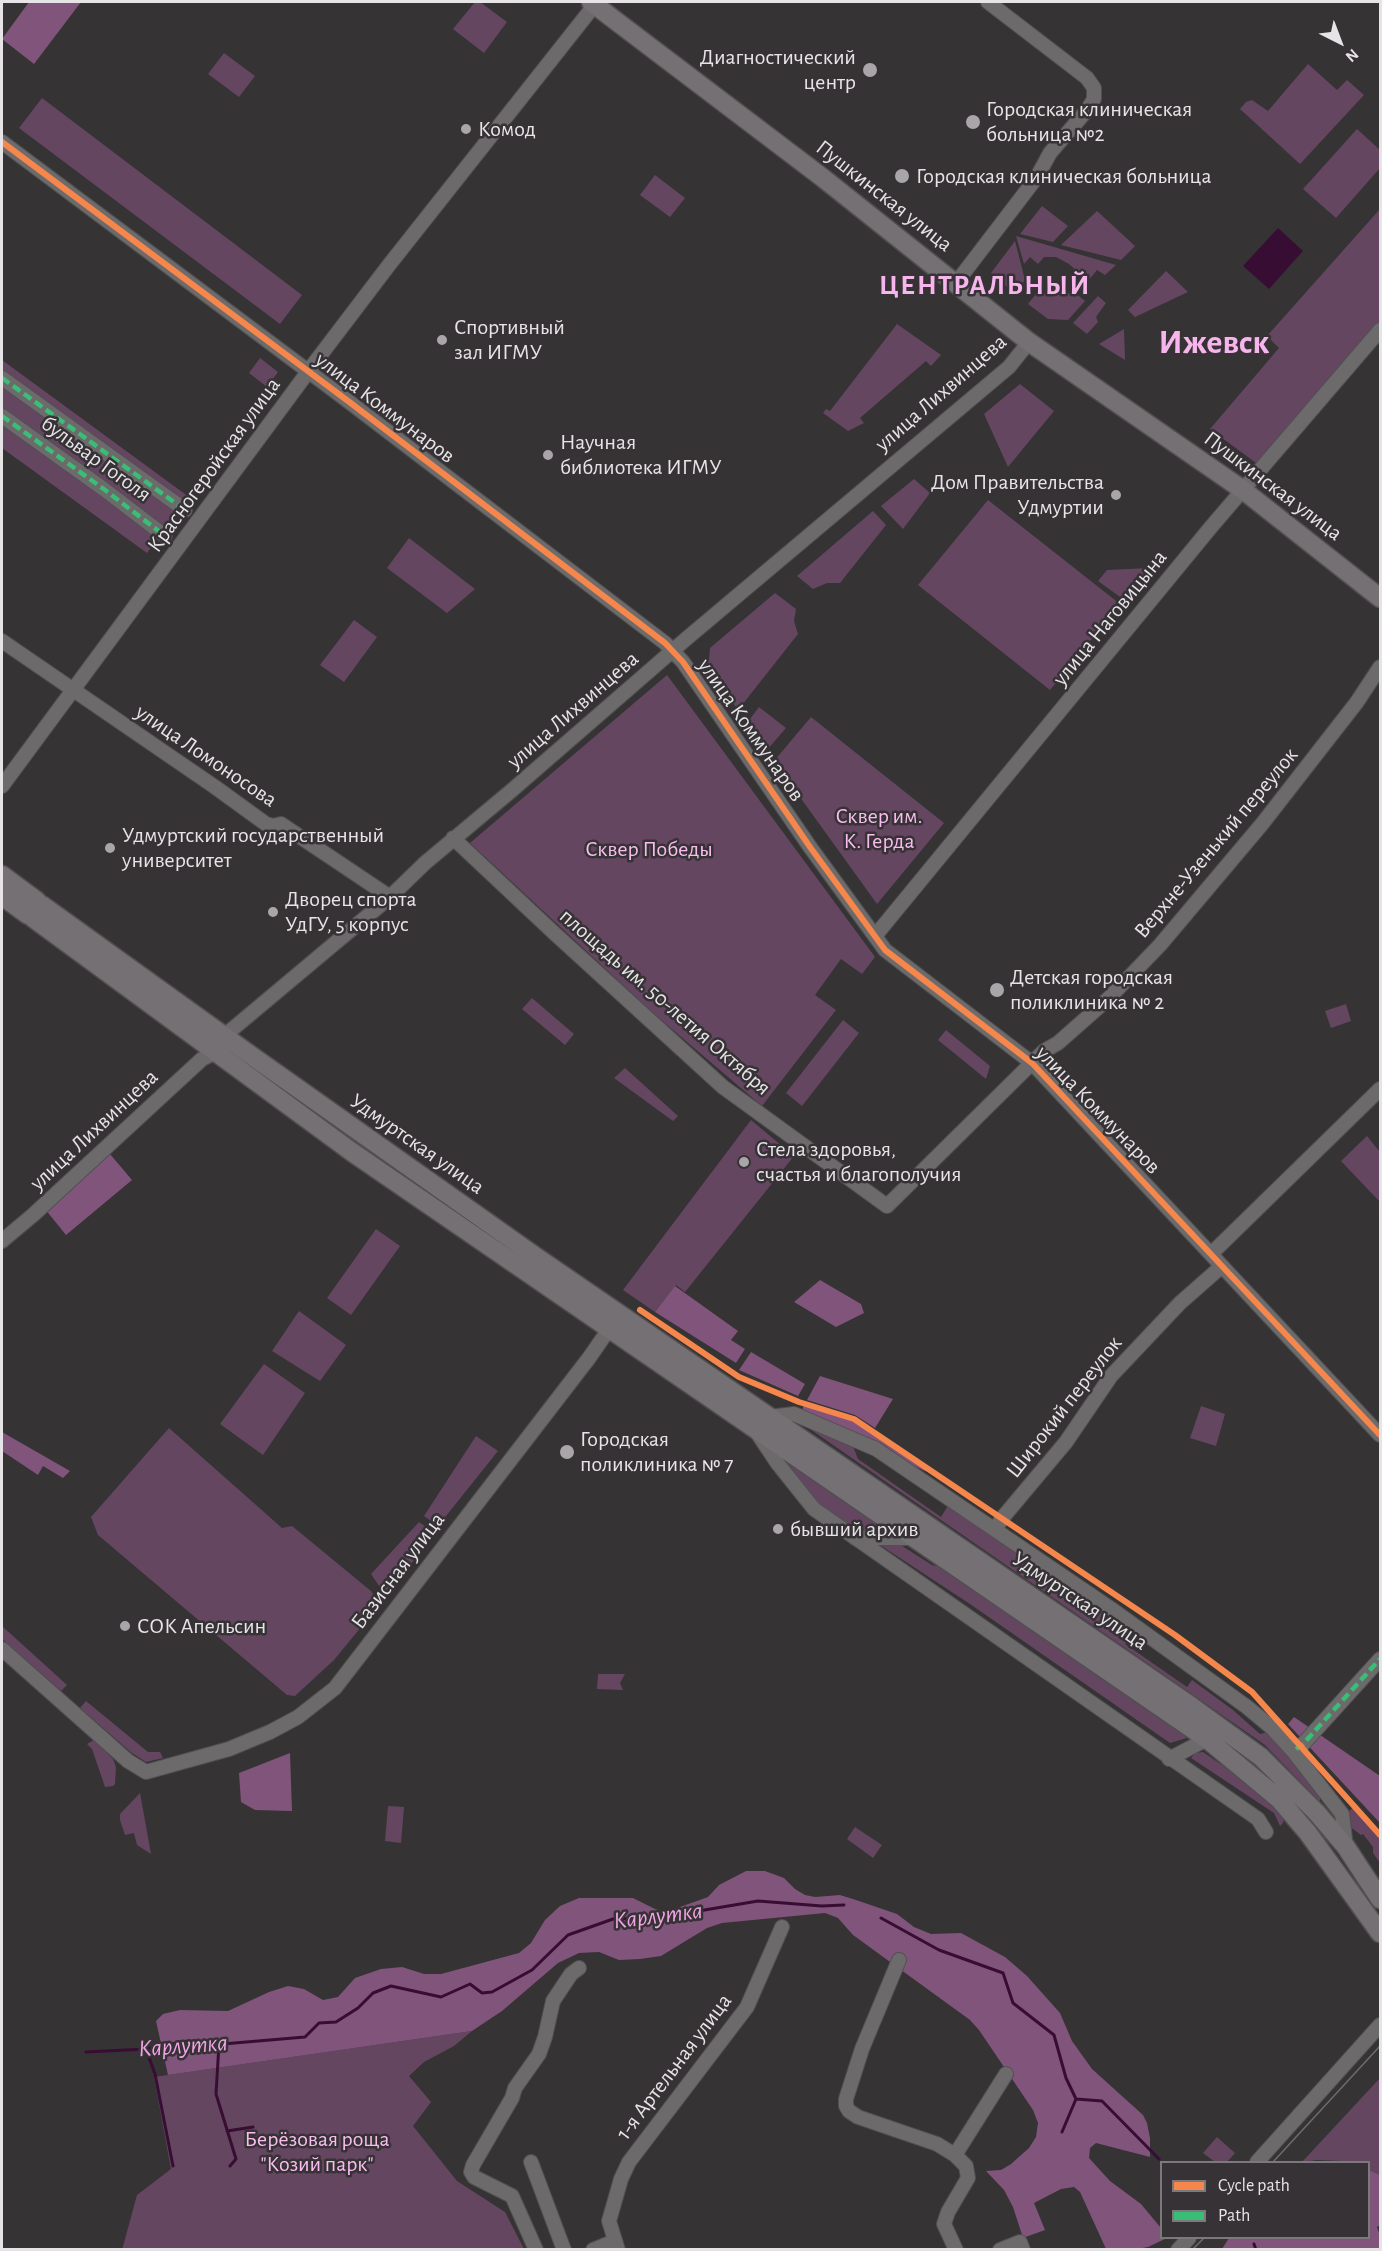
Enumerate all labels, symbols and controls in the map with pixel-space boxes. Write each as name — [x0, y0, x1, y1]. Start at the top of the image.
north arrow — [1310, 12, 1370, 72]
place label: Диагностический центр — [700, 44, 856, 96]
text: N — [1343, 46, 1362, 65]
marker: Диагностический центр — [861, 61, 879, 79]
place label: Городская клиническая больница №2 — [986, 96, 1192, 148]
marker: Городская клиническая больница №2 — [964, 113, 982, 131]
place label: Комод — [478, 116, 536, 142]
marker: Комод — [459, 122, 473, 136]
street label: Пушкинская улица — [810, 134, 958, 258]
place label: Городская клиническая больница — [916, 163, 1211, 189]
marker: Городская клиническая больница — [893, 167, 911, 185]
district label: ЦЕНТРАЛЬНЫЙ — [879, 269, 1091, 303]
place label: Спортивный зал ИГМУ — [454, 314, 565, 366]
district label: Ижевск — [1159, 323, 1269, 363]
street label: улица Лихвинцева — [870, 329, 1012, 457]
marker: Спортивный зал ИГМУ — [435, 333, 449, 347]
street label: улица Коммунаров — [310, 347, 460, 469]
street label: Красногеройская улица — [142, 372, 286, 558]
street label: бульвар Гоголя — [36, 410, 156, 508]
street label: Пушкинская улица — [1199, 425, 1347, 547]
place label: Научная библиотека ИГМУ — [560, 429, 722, 481]
marker: Научная библиотека ИГМУ — [541, 448, 555, 462]
place label: Дом Правительства Удмуртии — [931, 469, 1104, 520]
marker: Дом Правительства Удмуртии — [1109, 488, 1123, 502]
street label: улица Наговицына — [1047, 545, 1173, 691]
street label: улица Лихвинцева — [502, 646, 644, 774]
street label: улица Коммунаров — [692, 653, 810, 807]
street label: улица Ломоносова — [130, 699, 282, 813]
street label: Верхне-Узенький переулок — [1128, 742, 1304, 944]
park label: Сквер им. К. Герда — [835, 803, 923, 854]
place label: Удмуртский государственный университет — [122, 822, 384, 873]
park label: Сквер Победы — [585, 836, 713, 862]
marker: Удмуртский государственный университет — [103, 841, 117, 855]
place label: Дворец спорта УдГУ, 5 корпус — [285, 886, 416, 938]
street label: площадь им. 50-летия Октября — [554, 903, 776, 1101]
marker: Дворец спорта УдГУ, 5 корпус — [266, 905, 280, 919]
place label: Детская городская поликлиника № 2 — [1010, 964, 1173, 1016]
marker: Детская городская поликлиника № 2 — [988, 981, 1006, 999]
street label: улица Коммунаров — [1030, 1040, 1166, 1180]
street label: улица Лихвинцева — [24, 1064, 164, 1196]
street label: Удмуртская улица — [345, 1088, 489, 1200]
place label: Стела здоровья, счастья и благополучия — [756, 1136, 961, 1188]
marker: Стела здоровья, счастья и благополучия — [737, 1155, 751, 1169]
street label: Широкий переулок — [1000, 1331, 1128, 1483]
place label: Городская поликлиника № 7 — [580, 1426, 733, 1478]
marker: Городская поликлиника № 7 — [558, 1443, 576, 1461]
street label: Базисная улица — [346, 1507, 450, 1635]
place label: бывший архив — [790, 1516, 919, 1542]
marker: бывший архив — [771, 1522, 785, 1536]
street label: Удмуртская улица — [1007, 1546, 1153, 1656]
place label: СОК Апельсин — [137, 1613, 266, 1639]
marker: СОК Апельсин — [118, 1619, 132, 1633]
water label: Карлутка — [612, 1896, 704, 1936]
street label: 1-я Артельная улица — [610, 1989, 738, 2145]
water label: Карлутка — [137, 2029, 229, 2063]
park label: Берёзовая роща "Козий парк" — [245, 2126, 389, 2178]
legend — [1160, 2161, 1370, 2239]
text: Cycle path — [1218, 2177, 1290, 2195]
text: Path — [1218, 2207, 1250, 2225]

